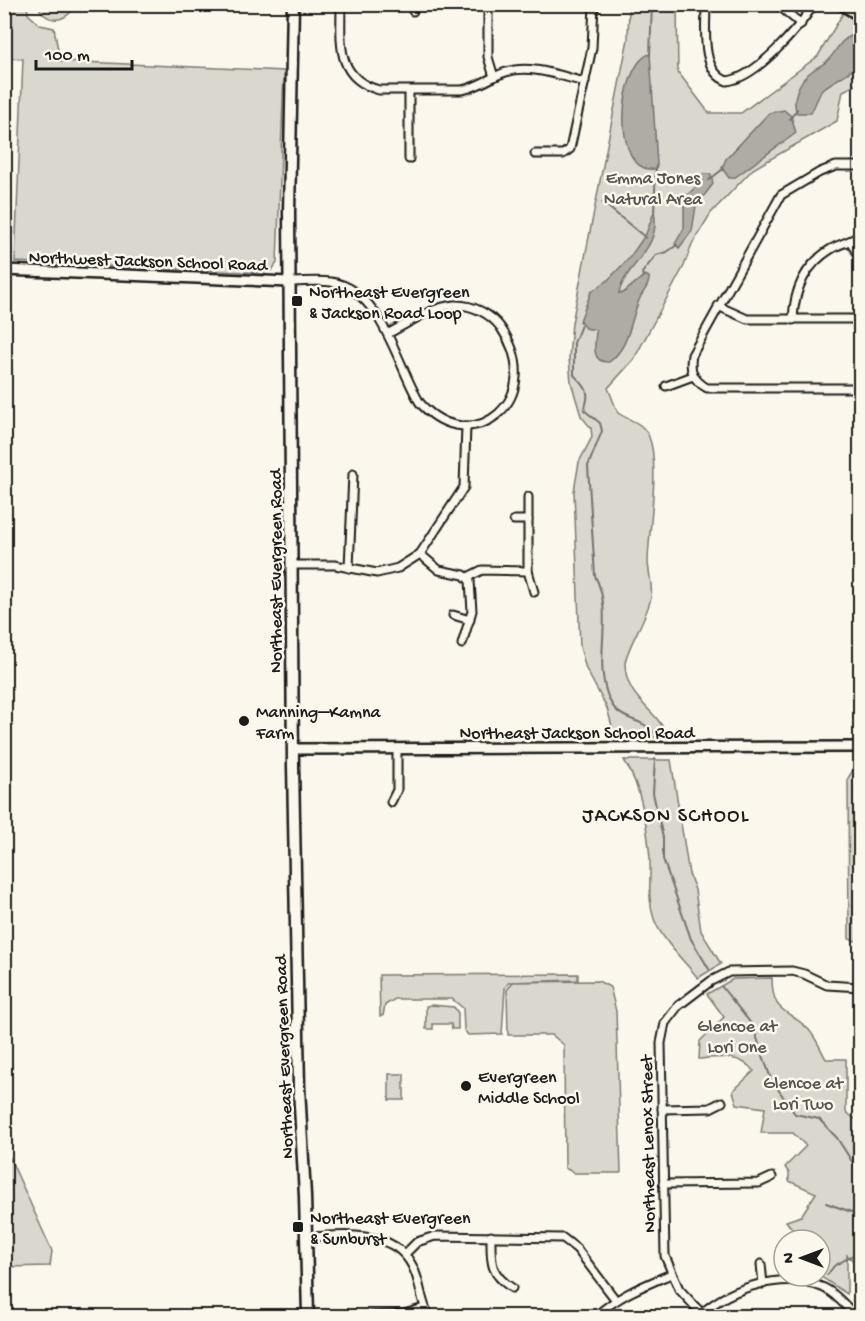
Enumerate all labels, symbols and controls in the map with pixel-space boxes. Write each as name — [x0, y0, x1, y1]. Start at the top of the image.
scale bar — [36, 33, 132, 71]
text: 100 m — [44, 46, 90, 67]
park label: Emma Jones Natural Area — [604, 169, 703, 211]
street label: Northwest Jackson School Road — [28, 248, 269, 277]
place label: Northeast Evergreen & Jackson Road Loop — [309, 283, 470, 325]
marker: Northeast Evergreen & Jackson Road Loop — [290, 294, 304, 308]
street label: Northeast Evergreen Road — [267, 467, 288, 673]
place label: Manning–Kamna Farm — [255, 703, 382, 745]
marker: Manning–Kamna Farm — [237, 714, 251, 728]
street label: Northeast Jackson School Road — [460, 724, 696, 745]
district label: JACKSON SCHOOL — [582, 806, 750, 829]
street label: Northeast Evergreen Road — [271, 953, 300, 1159]
park label: Glencoe at Lori One — [697, 1017, 778, 1059]
street label: Northeast Lenox Street — [637, 1053, 662, 1233]
place label: Evergreen Middle School — [478, 1068, 580, 1110]
park label: Glencoe at Lori Two — [763, 1074, 844, 1116]
marker: Evergreen Middle School — [459, 1079, 473, 1093]
place label: Northeast Evergreen & Sunburst — [310, 1209, 471, 1251]
marker: Northeast Evergreen & Sunburst — [291, 1220, 305, 1234]
north arrow — [772, 1228, 832, 1288]
text: N — [781, 1252, 800, 1263]

